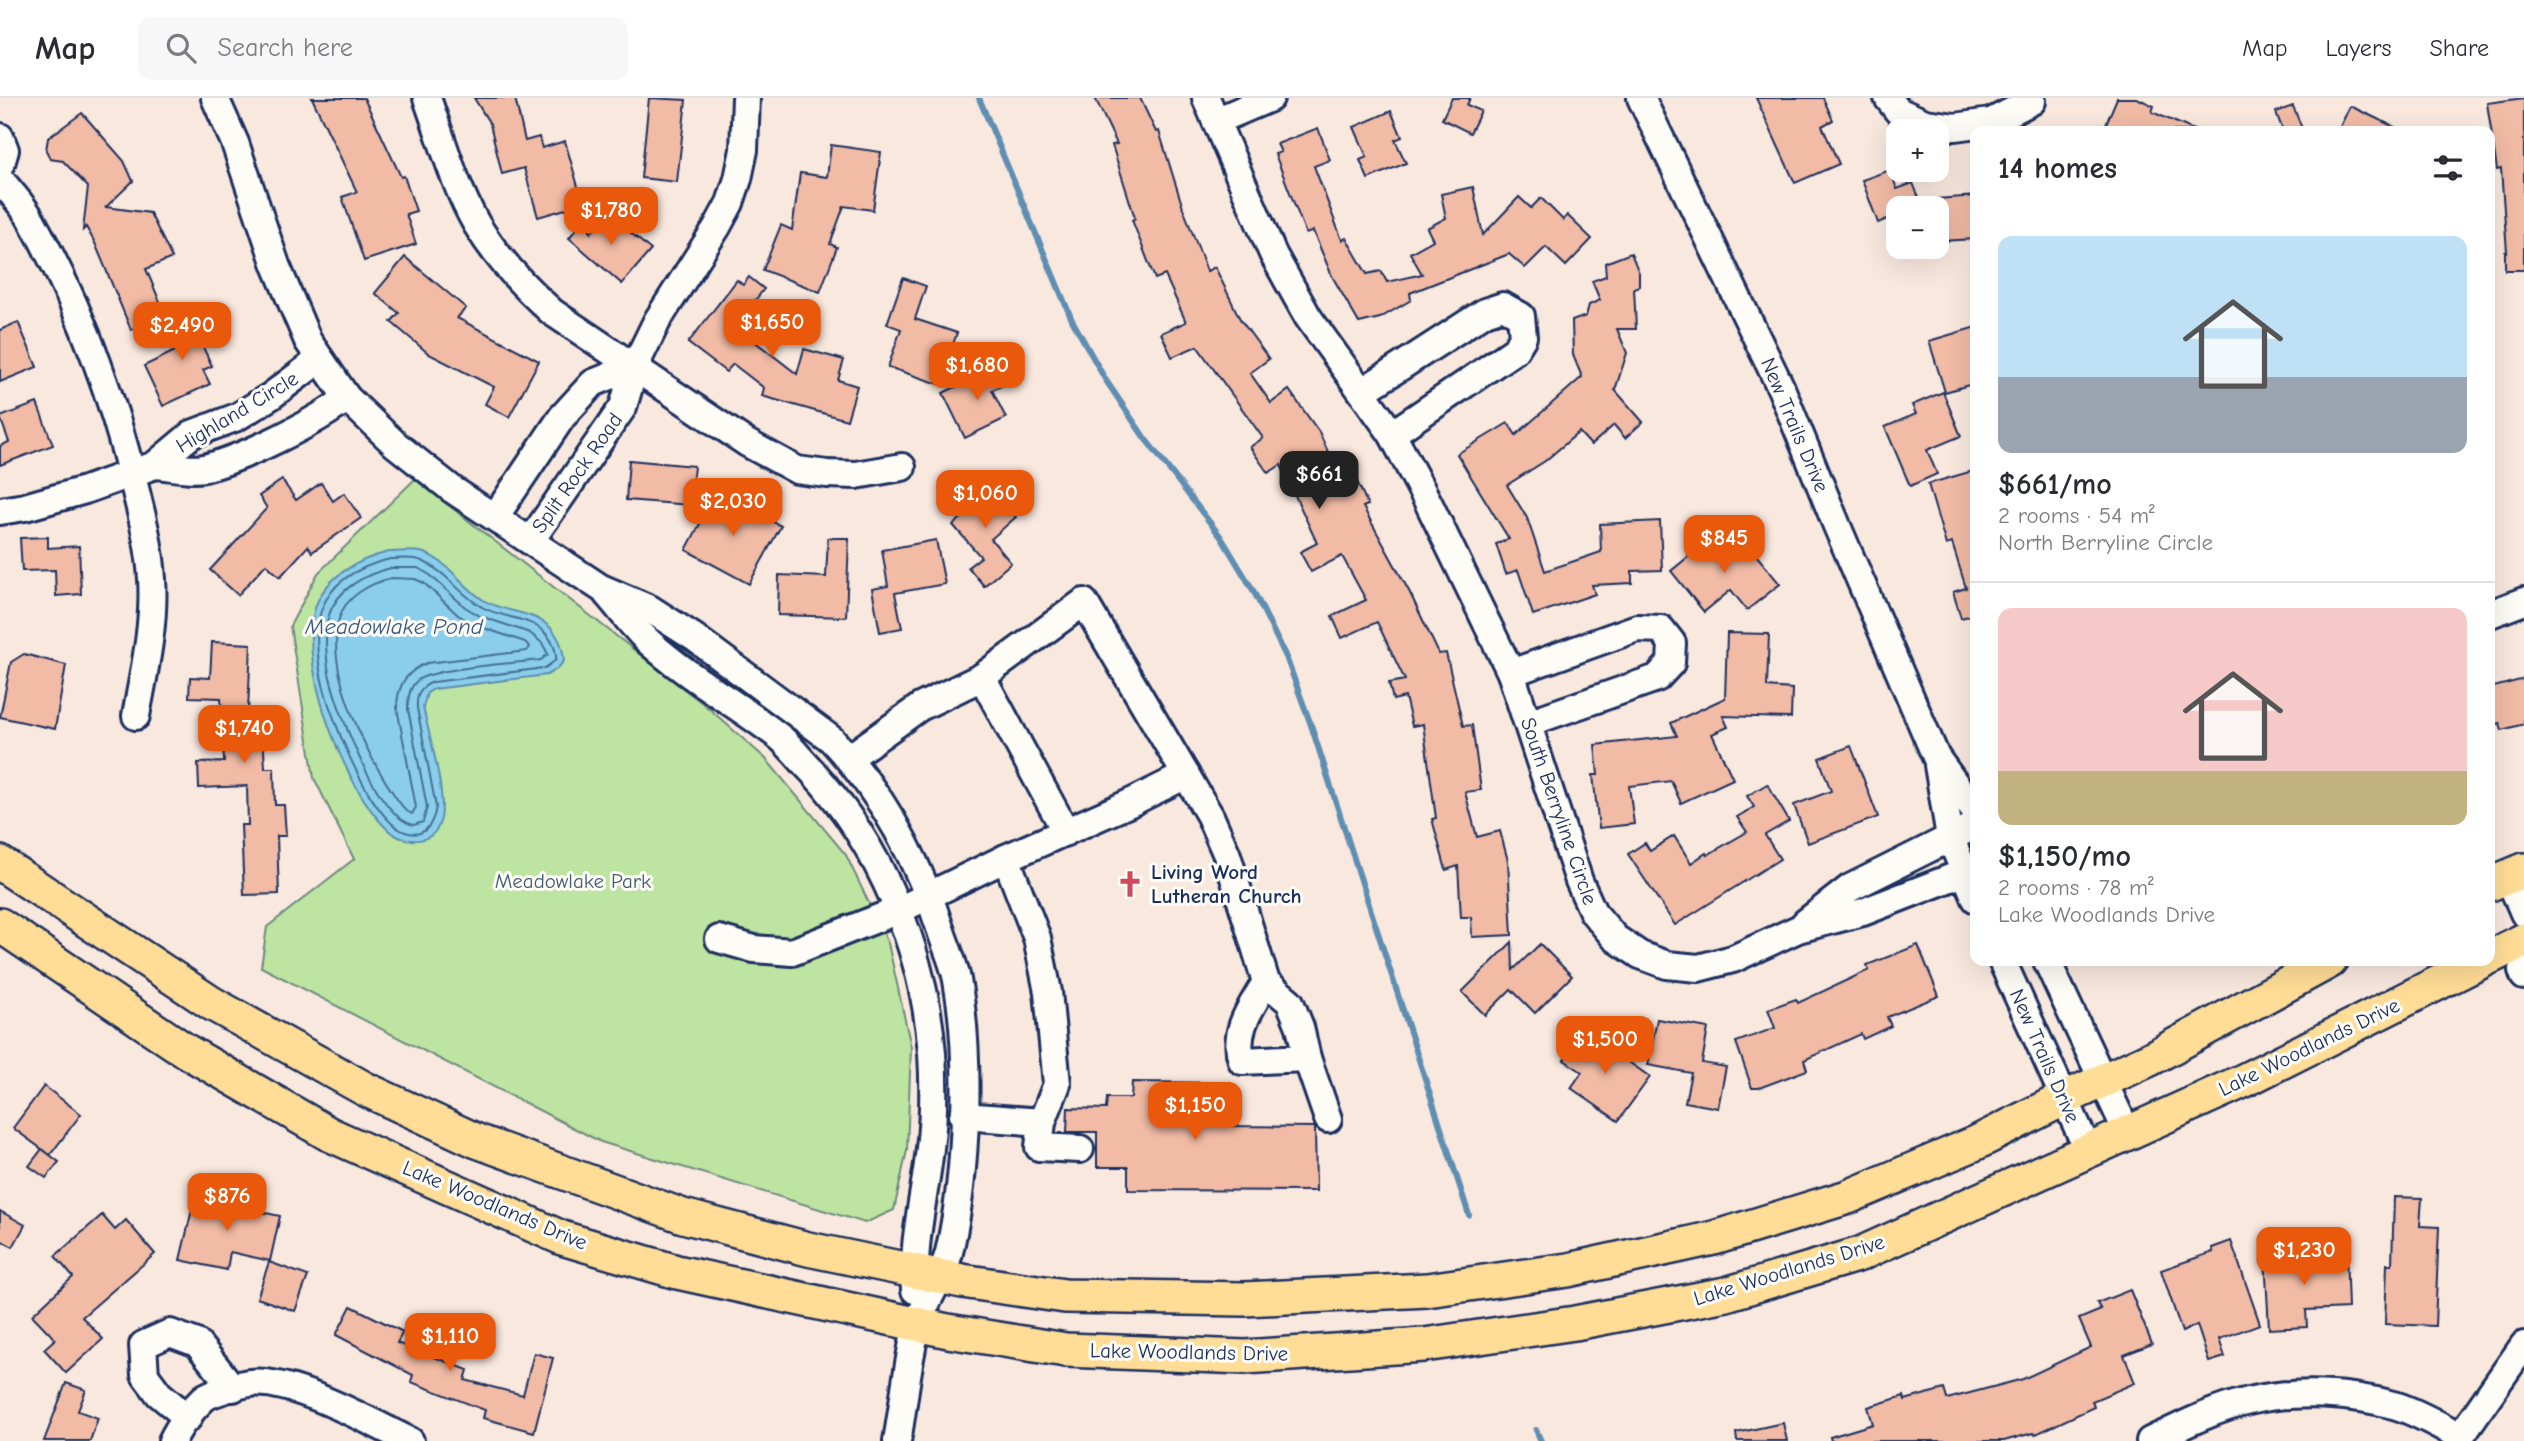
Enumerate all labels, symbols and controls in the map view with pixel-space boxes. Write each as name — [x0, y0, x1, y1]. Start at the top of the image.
search box — [138, 17, 628, 80]
text: Map — [35, 29, 96, 67]
icon: search — [162, 29, 200, 67]
text: Search here — [218, 33, 353, 63]
text: Map — [2242, 34, 2288, 62]
text: Layers — [2326, 34, 2391, 62]
text: Share — [2429, 34, 2489, 62]
map controls — [1886, 119, 1949, 259]
button: + — [1886, 119, 1949, 182]
icon: filters — [2429, 149, 2467, 187]
text: 14 homes — [1998, 151, 2117, 186]
pin: $1,780 — [554, 188, 668, 247]
text: $1,780 — [580, 196, 642, 223]
button: − — [1886, 196, 1949, 259]
icon: home — [2170, 281, 2296, 407]
pin: $1,650 — [715, 300, 829, 359]
pin: $2,490 — [125, 302, 239, 362]
text: $1,650 — [740, 308, 804, 335]
text: $2,490 — [149, 311, 215, 338]
pin: $1,680 — [920, 342, 1034, 402]
text: $1,680 — [945, 351, 1009, 378]
street label: New Trails Drive — [1756, 354, 1834, 496]
street label: Highland Circle — [172, 366, 302, 458]
street label: Split Rock Road — [527, 408, 627, 538]
pin: $661 — [1278, 452, 1360, 511]
text: $661 — [1296, 460, 1342, 487]
text: $661/mo — [1998, 467, 2112, 502]
pin: $1,060 — [928, 470, 1042, 530]
pin: $2,030 — [676, 478, 790, 538]
text: $1,060 — [952, 479, 1018, 506]
text: $2,030 — [699, 487, 767, 514]
text: 2 rooms · 54 m² — [1998, 502, 2155, 529]
pin: $845 — [1683, 516, 1765, 575]
text: $845 — [1700, 524, 1748, 551]
text: North Berryline Circle — [1998, 529, 2213, 556]
water label: Meadowlake Pond — [304, 613, 484, 640]
icon: home — [2170, 653, 2296, 779]
pin: $1,740 — [187, 706, 301, 765]
text: $1,740 — [214, 714, 274, 741]
street label: South Berryline Circle — [1516, 714, 1602, 908]
text: $1,150/mo — [1998, 839, 2131, 874]
place label: Living Word Lutheran Church — [1151, 860, 1302, 908]
park label: Meadowlake Park — [495, 869, 651, 893]
church icon: Living Word Lutheran Church — [1115, 869, 1145, 899]
text: 2 rooms · 78 m² — [1998, 874, 2154, 901]
text: Lake Woodlands Drive — [1998, 901, 2215, 928]
street label: New Trails Drive — [2005, 985, 2085, 1127]
street label: Lake Woodlands Drive — [2215, 993, 2403, 1101]
pin: $1,500 — [1548, 1016, 1662, 1076]
text: $1,500 — [1572, 1025, 1638, 1052]
pin: $1,150 — [1138, 1082, 1252, 1142]
text: $1,150 — [1164, 1091, 1226, 1118]
street label: Lake Woodlands Drive — [399, 1155, 591, 1255]
pin: $876 — [186, 1174, 268, 1233]
text: $876 — [203, 1182, 251, 1209]
pin: $1,230 — [2247, 1228, 2361, 1287]
street label: Lake Woodlands Drive — [1691, 1230, 1887, 1310]
text: $1,230 — [2272, 1236, 2336, 1263]
pin: $1,110 — [393, 1314, 507, 1373]
text: $1,110 — [421, 1322, 479, 1349]
street label: Lake Woodlands Drive — [1090, 1338, 1288, 1366]

